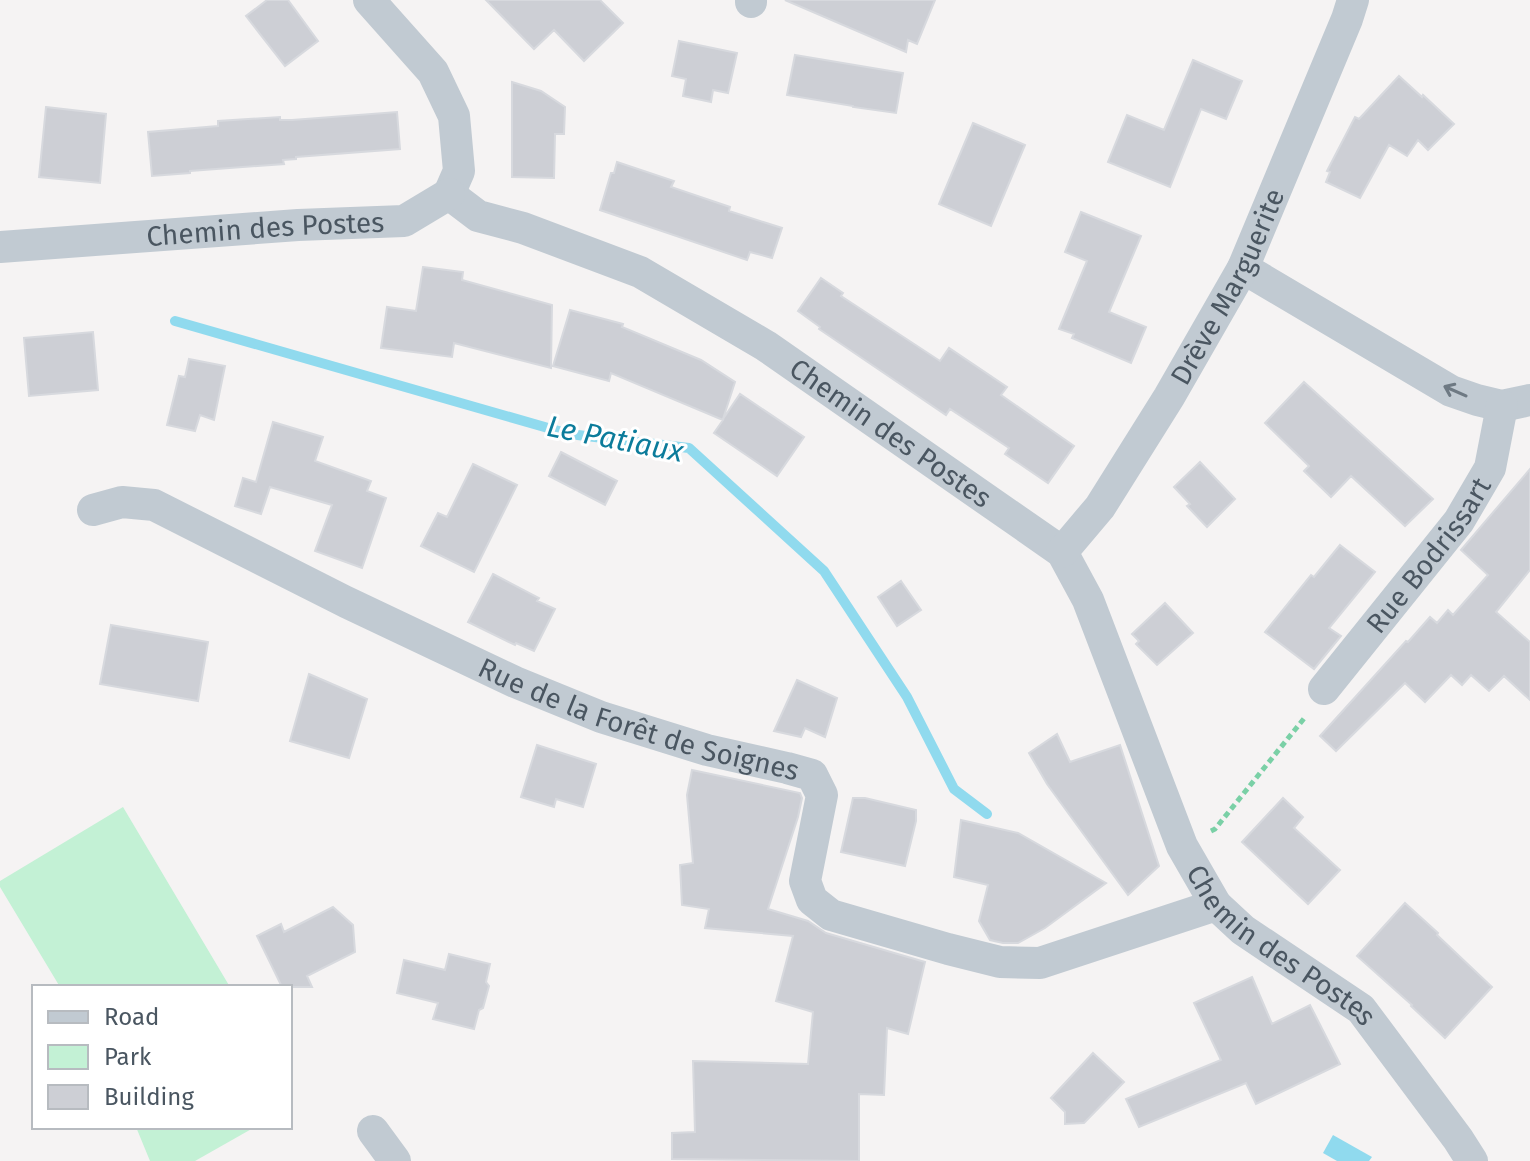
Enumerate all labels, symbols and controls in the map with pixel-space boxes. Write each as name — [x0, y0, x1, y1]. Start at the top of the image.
street label: Drève Marguerite — [1163, 183, 1291, 390]
street label: Chemin des Postes — [145, 205, 385, 253]
street label: Chemin des Postes — [783, 351, 998, 514]
one-way arrow — [1443, 383, 1467, 398]
water label: Le Patiaux — [544, 408, 687, 470]
street label: Rue Bodrissart — [1359, 471, 1498, 640]
street label: Rue de la Forêt de Soignes — [473, 651, 803, 787]
street label: Chemin des Postes — [1180, 859, 1384, 1031]
legend — [32, 985, 292, 1129]
text: Road — [104, 1003, 159, 1031]
text: Park — [104, 1043, 152, 1071]
text: Building — [104, 1083, 194, 1111]

